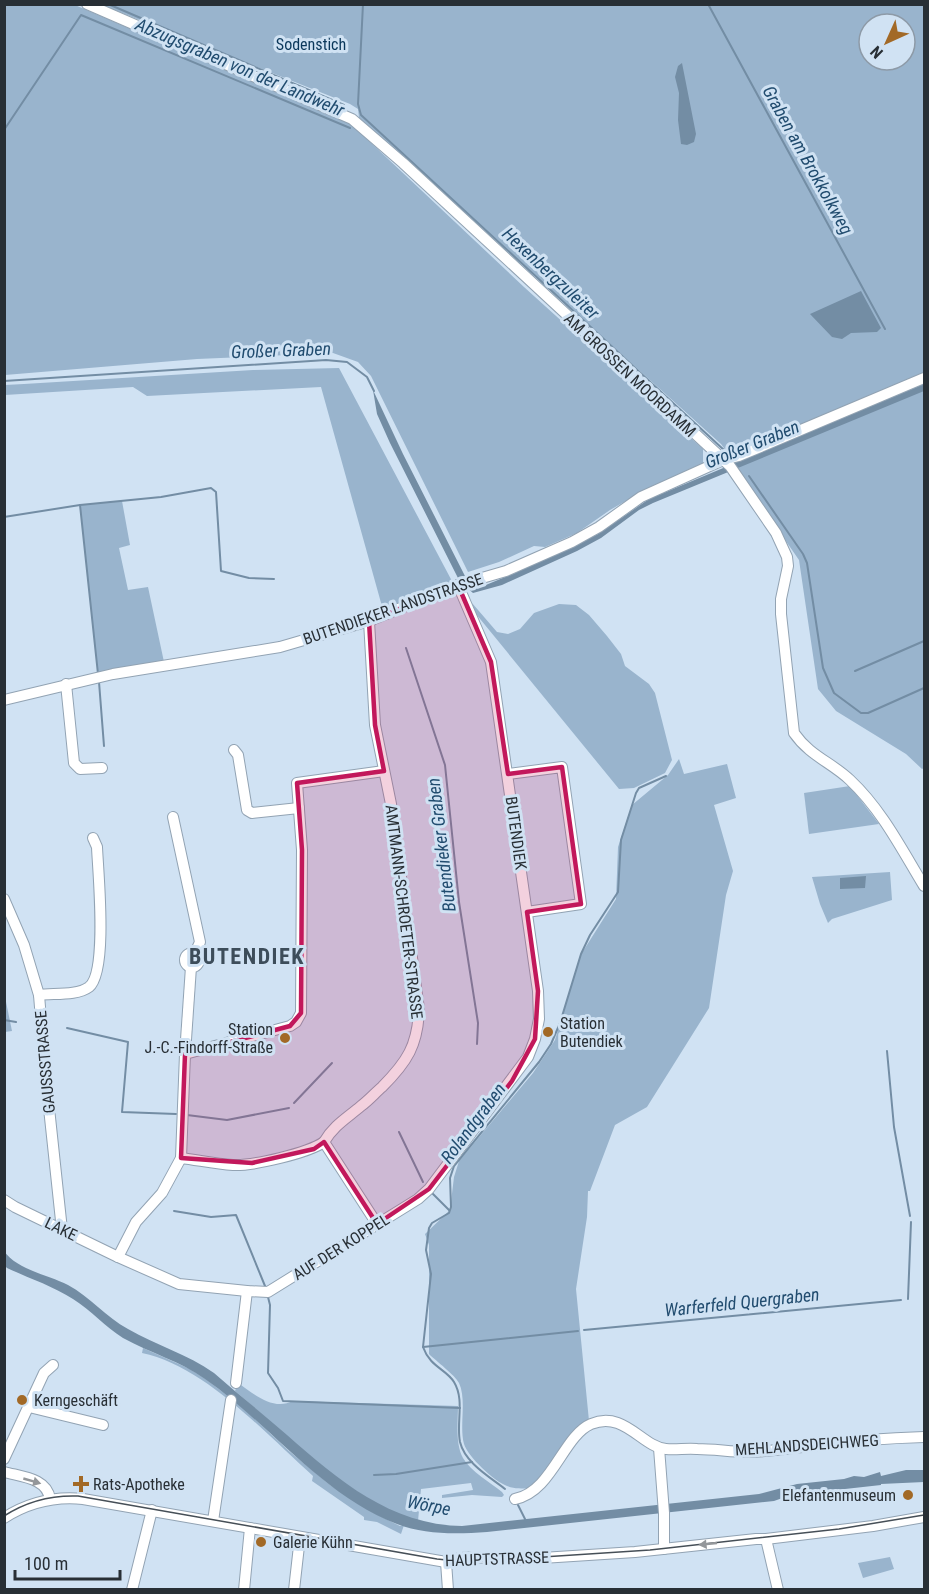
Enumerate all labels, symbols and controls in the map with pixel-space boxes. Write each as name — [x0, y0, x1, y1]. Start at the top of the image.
north arrow — [857, 12, 917, 72]
water label: Abzugsgraben von der Landwehr — [132, 13, 348, 121]
park label: Sodenstich — [276, 35, 346, 54]
text: N — [867, 42, 887, 62]
water label: Graben am Brokkolkweg — [758, 82, 858, 238]
water label: Hexenbergzuleiter — [498, 223, 604, 324]
street label: AM GROSSEN MOORDAMM — [560, 309, 700, 441]
water label: Großer Graben — [231, 338, 331, 362]
water label: Großer Graben — [702, 416, 802, 472]
street label: BUTENDIEKER LANDSTRASSE — [301, 569, 485, 649]
water label: Butendieker Graben — [422, 777, 460, 913]
street label: BUTENDIEK — [501, 795, 531, 871]
street label: AMTMANN-SCHROETER-STRASSE — [381, 804, 427, 1020]
district label: BUTENDIEK — [189, 944, 305, 969]
street label: GAUSSSTRASSE — [31, 1010, 59, 1114]
place label: Station Butendiek — [560, 1014, 624, 1051]
place label: Station J.-C.-Findorff-Straße — [145, 1020, 273, 1057]
marker: Station Butendiek — [541, 1025, 555, 1039]
marker: Station J.-C.-Findorff-Straße — [278, 1031, 292, 1045]
water label: Rolandgraben — [436, 1079, 510, 1167]
street label: AUF DER KOPPEL — [289, 1210, 393, 1284]
street label: LAKE — [42, 1213, 80, 1245]
water label: Warferfeld Quergraben — [664, 1283, 820, 1321]
place label: Kerngeschäft — [34, 1391, 118, 1410]
marker: Kerngeschäft — [15, 1393, 29, 1407]
street label: MEHLANDSDEICHWEG — [735, 1431, 879, 1459]
place label: Rats-Apotheke — [93, 1475, 185, 1494]
one-way arrow — [23, 1477, 41, 1486]
marker: Rats-Apotheke — [74, 1477, 88, 1491]
place label: Elefantenmuseum — [782, 1486, 896, 1505]
marker: Elefantenmuseum — [901, 1488, 915, 1502]
water label: Wörpe — [405, 1491, 453, 1519]
place label: Galerie Kühn — [273, 1533, 353, 1552]
marker: Galerie Kühn — [254, 1535, 268, 1549]
one-way arrow — [698, 1539, 717, 1549]
scale bar — [15, 1543, 120, 1581]
street label: HAUPTSTRASSE — [445, 1548, 549, 1570]
text: 100 m — [24, 1553, 68, 1574]

